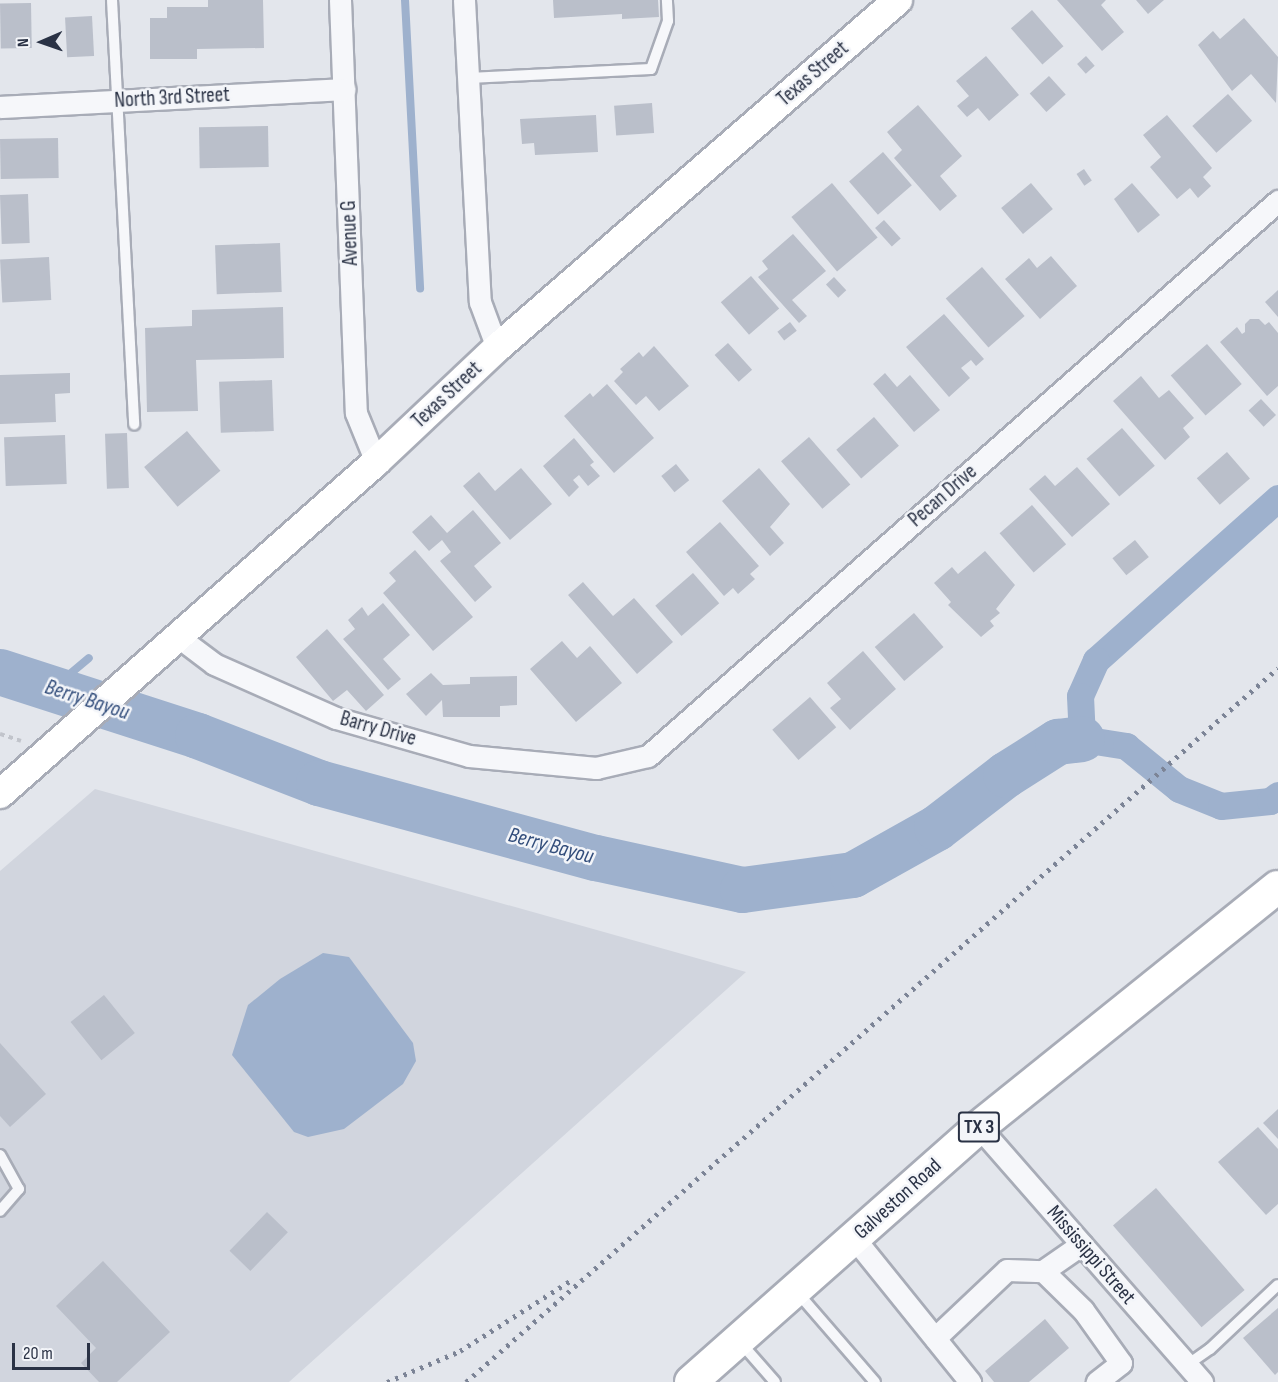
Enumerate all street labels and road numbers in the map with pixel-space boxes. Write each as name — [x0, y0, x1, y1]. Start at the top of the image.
street label: Texas Street — [772, 36, 854, 112]
street label: North 3rd Street — [114, 82, 230, 114]
street label: Avenue G — [336, 200, 364, 266]
street label: Texas Street — [407, 356, 487, 434]
street label: Pecan Drive — [904, 459, 982, 533]
street label: Barry Drive — [337, 706, 419, 752]
road number: TX 3 — [956, 1110, 1002, 1144]
street label: Galveston Road — [849, 1153, 947, 1245]
street label: Mississippi Street — [1041, 1200, 1141, 1310]

